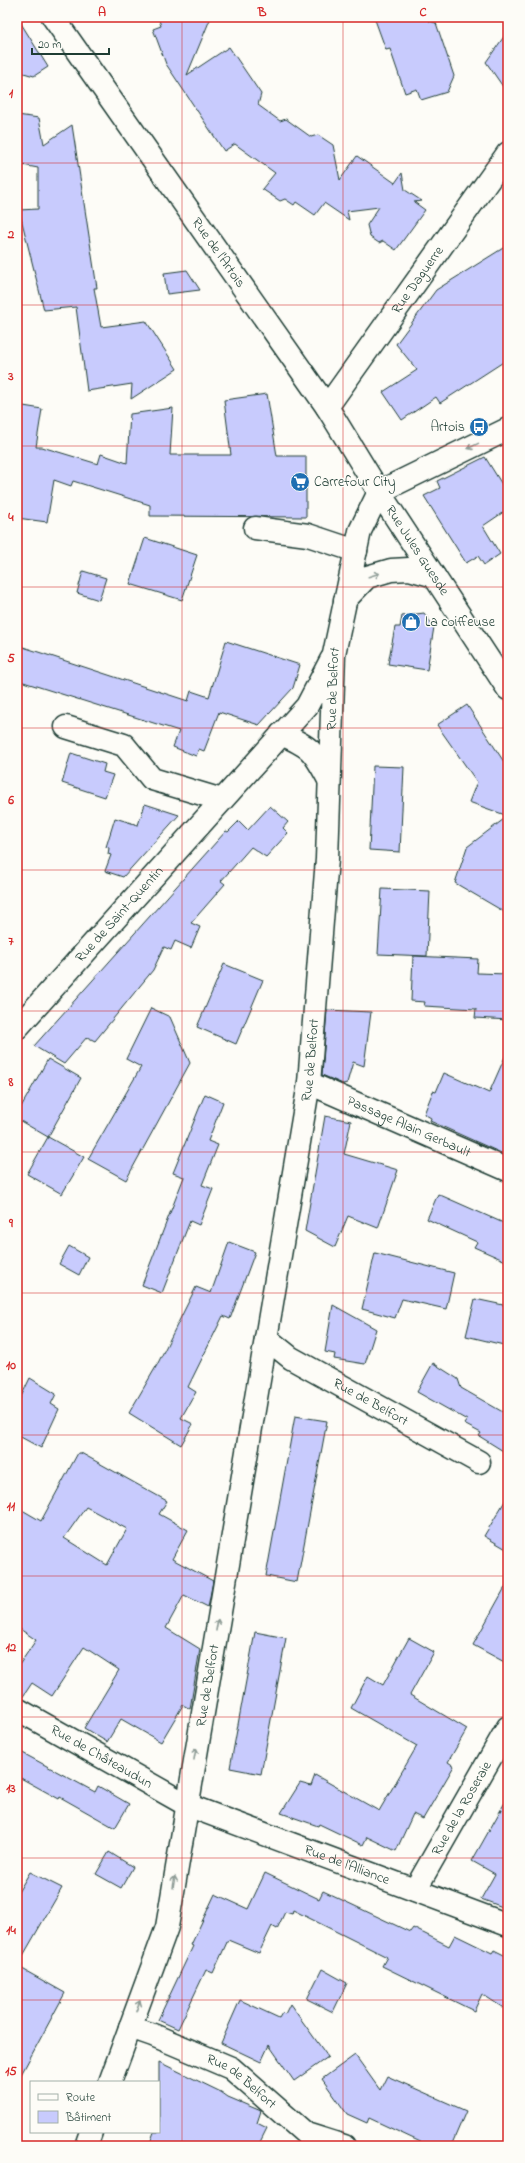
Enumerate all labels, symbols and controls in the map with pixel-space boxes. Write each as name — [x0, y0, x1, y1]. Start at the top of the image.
text: A — [98, 3, 106, 22]
text: B — [257, 3, 267, 22]
text: C — [419, 3, 427, 22]
scale bar — [32, 30, 109, 56]
text: 20 m — [38, 36, 61, 54]
text: 1 — [9, 84, 14, 103]
street label: Rue de l'Artois — [187, 213, 251, 292]
text: 2 — [7, 225, 15, 244]
street label: Rue Daguerre — [386, 241, 449, 318]
text: 3 — [7, 367, 14, 386]
bus stop icon: Artois — [468, 416, 490, 438]
place label: Artois — [430, 417, 465, 438]
one-way arrow — [467, 443, 479, 450]
supermarket icon: Carrefour City — [289, 471, 311, 493]
place label: Carrefour City — [314, 472, 396, 494]
street label: Rue Jules Guesde — [380, 501, 455, 600]
text: 4 — [7, 508, 14, 527]
one-way arrow — [367, 571, 380, 578]
shop icon: La coiffeuse — [400, 611, 422, 633]
place label: La coiffeuse — [425, 612, 496, 633]
street label: Rue de Belfort — [321, 645, 346, 731]
text: 5 — [7, 649, 15, 668]
text: 6 — [7, 791, 14, 810]
street label: Rue de Saint-Quentin — [70, 861, 169, 967]
text: 7 — [8, 932, 14, 951]
street label: Rue de Belfort — [296, 1017, 325, 1103]
text: 8 — [8, 1073, 14, 1092]
street label: Passage Alain Gerbault — [343, 1090, 475, 1163]
text: 9 — [8, 1214, 14, 1233]
text: 10 — [6, 1356, 16, 1375]
street label: Rue de Belfort — [329, 1373, 412, 1432]
text: 11 — [7, 1497, 16, 1516]
one-way arrow — [213, 1619, 221, 1632]
text: 12 — [6, 1638, 17, 1657]
street label: Rue de Belfort — [190, 1642, 225, 1728]
street label: Rue de Châteaudun — [47, 1719, 156, 1794]
one-way arrow — [191, 1747, 199, 1760]
street label: Rue de la Roseraie — [426, 1757, 497, 1859]
text: 13 — [6, 1779, 16, 1798]
street label: Rue de l'Alliance — [301, 1839, 393, 1891]
one-way arrow — [170, 1876, 178, 1889]
text: 14 — [6, 1921, 16, 1940]
one-way arrow — [134, 2000, 142, 2012]
street label: Rue de Belfort — [203, 2048, 281, 2114]
text: 15 — [5, 2062, 17, 2081]
legend — [30, 2081, 160, 2133]
text: Route — [66, 2089, 96, 2107]
text: Bâtiment — [65, 2109, 111, 2127]

